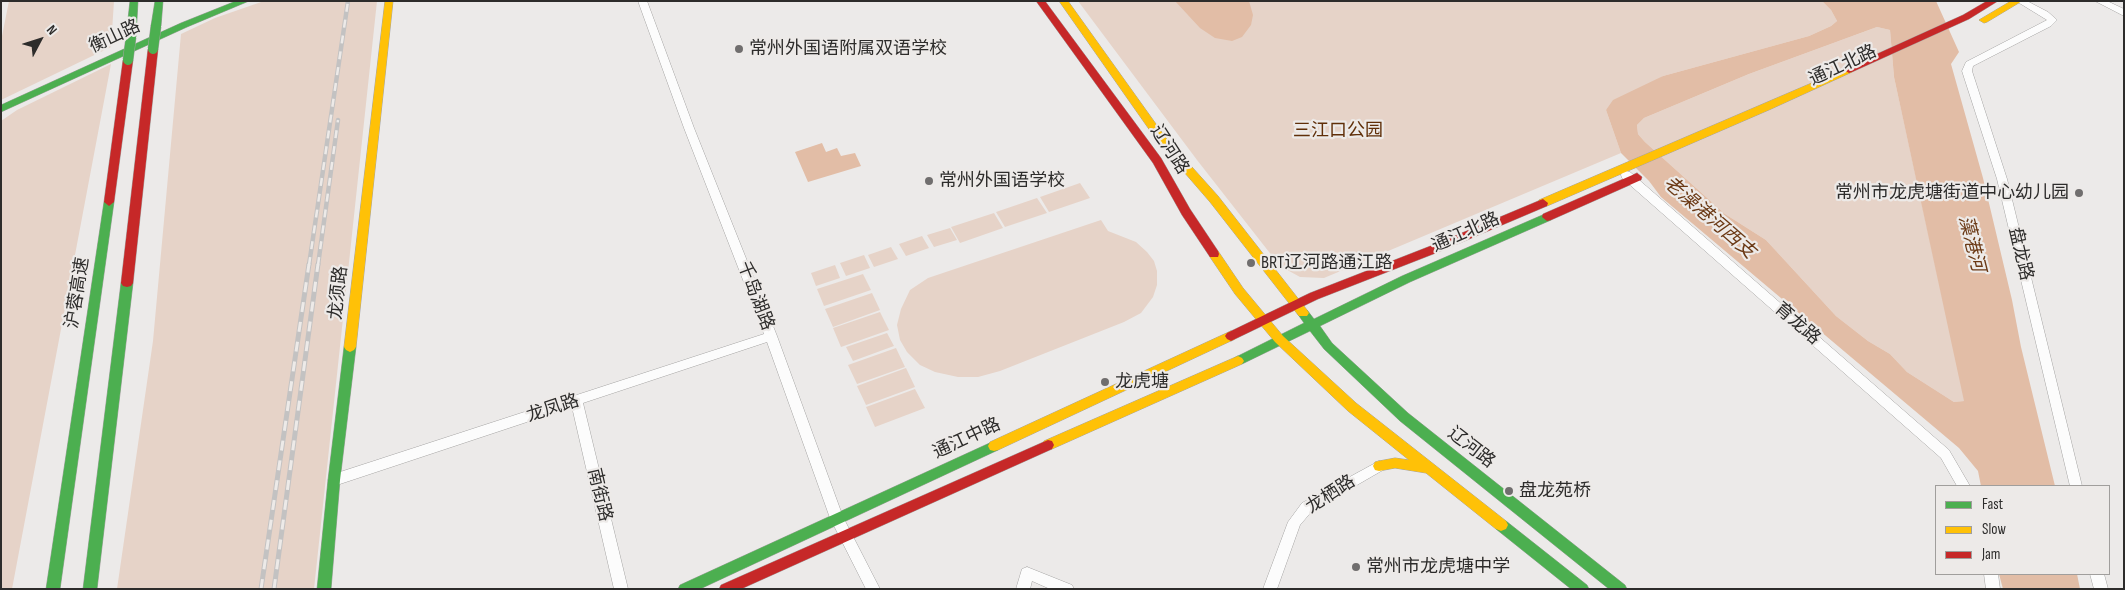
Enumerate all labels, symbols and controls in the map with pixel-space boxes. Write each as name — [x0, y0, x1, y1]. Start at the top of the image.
north arrow — [15, 15, 65, 65]
street label: 衡山路 — [86, 16, 144, 58]
text: N — [43, 22, 61, 38]
place label: 常州外国语附属双语学校 — [749, 38, 947, 60]
street label: 通江北路 — [1806, 41, 1880, 91]
marker: 常州外国语附属双语学校 — [733, 43, 745, 55]
park label: 三江口公园 — [1293, 120, 1383, 142]
street label: 辽河路 — [1145, 121, 1193, 179]
place label: 常州外国语学校 — [939, 170, 1065, 192]
water label: 老澡港河西支 — [1659, 172, 1759, 264]
marker: 常州外国语学校 — [923, 175, 935, 187]
place label: 常州市龙虎塘街道中心幼儿园 — [1835, 182, 2069, 204]
marker: 常州市龙虎塘街道中心幼儿园 — [2073, 187, 2085, 199]
street label: 通江北路 — [1429, 208, 1503, 258]
water label: 藻港河 — [1953, 214, 1989, 274]
street label: 盘龙路 — [2003, 225, 2037, 283]
place label: BRT辽河路通江路 — [1261, 252, 1392, 274]
street label: 沪蓉高速 — [62, 256, 94, 330]
marker: BRT辽河路通江路 — [1245, 257, 1257, 269]
street label: 千岛湖路 — [732, 259, 778, 333]
street label: 龙须路 — [325, 265, 353, 321]
street label: 育龙路 — [1770, 298, 1824, 350]
place label: 龙虎塘 — [1115, 371, 1169, 393]
marker: 龙虎塘 — [1099, 376, 1111, 388]
street label: 龙凤路 — [524, 390, 582, 428]
street label: 通江中路 — [930, 414, 1004, 464]
street label: 辽河路 — [1443, 423, 1499, 473]
street label: 南街路 — [582, 466, 616, 524]
street label: 龙栖路 — [1302, 471, 1360, 519]
place label: 盘龙苑桥 — [1519, 480, 1591, 502]
marker: 盘龙苑桥 — [1503, 485, 1515, 497]
legend — [1935, 485, 2110, 575]
text: Fast — [1982, 495, 2003, 514]
text: Slow — [1982, 520, 2006, 539]
text: Jam — [1982, 545, 2000, 564]
place label: 常州市龙虎塘中学 — [1366, 556, 1510, 578]
marker: 常州市龙虎塘中学 — [1350, 561, 1362, 573]

